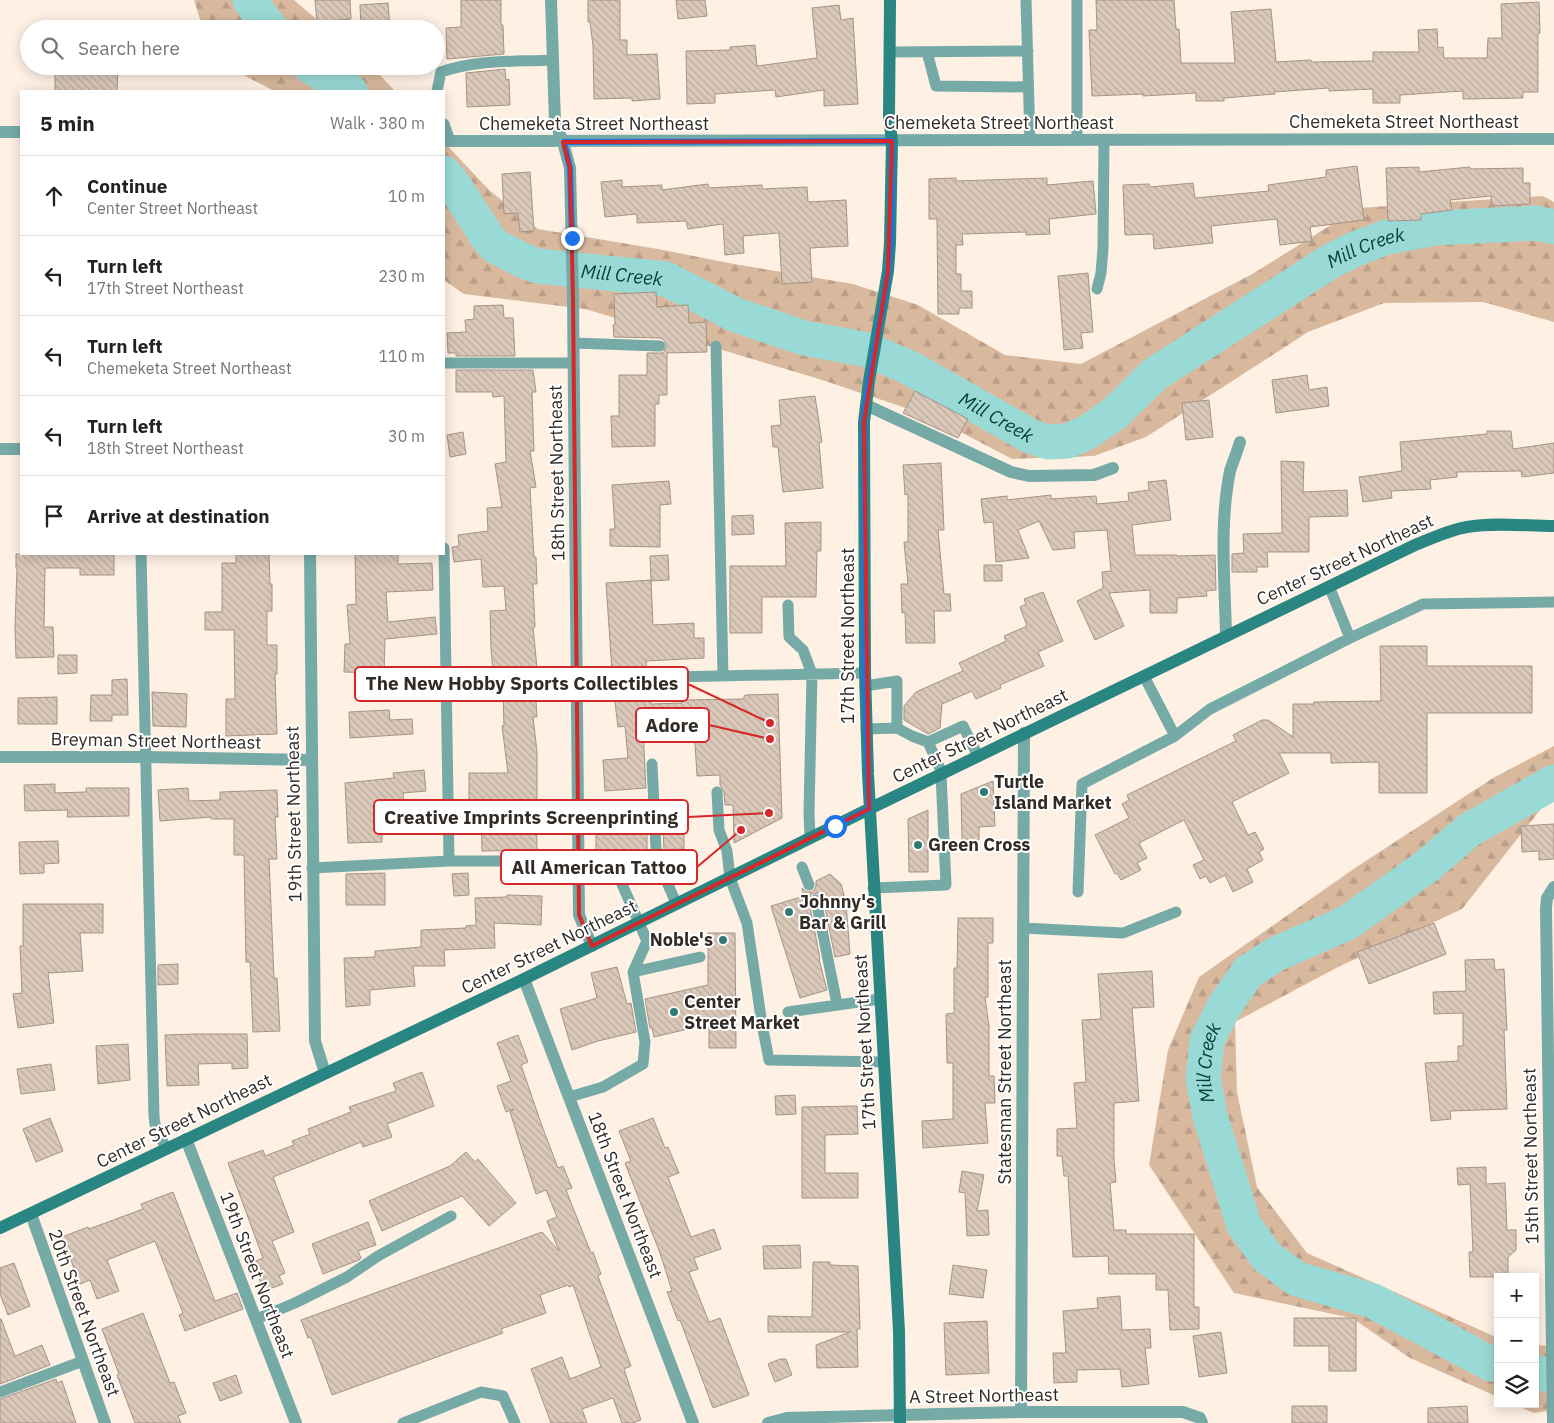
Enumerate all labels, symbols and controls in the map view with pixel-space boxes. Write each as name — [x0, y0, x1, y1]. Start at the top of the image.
search box — [20, 20, 445, 75]
icon: search — [38, 34, 66, 62]
text: Search here — [78, 36, 180, 60]
text: 5 min — [40, 109, 95, 137]
street label: Chemeketa Street Northeast — [1289, 110, 1519, 133]
street label: Chemeketa Street Northeast — [884, 111, 1114, 134]
street label: Chemeketa Street Northeast — [479, 112, 709, 135]
text: Walk · 380 m — [330, 113, 425, 133]
text: Continue — [87, 174, 167, 198]
icon: ahead — [40, 182, 68, 210]
text: 10 m — [388, 186, 425, 206]
text: Center Street Northeast — [87, 198, 258, 218]
water label: Mill Creek — [1322, 222, 1407, 273]
route end — [561, 227, 584, 250]
text: Turn left — [87, 254, 163, 278]
water label: Mill Creek — [580, 259, 665, 291]
icon: left — [40, 262, 68, 290]
text: 230 m — [378, 266, 425, 286]
text: 17th Street Northeast — [87, 278, 244, 298]
text: Turn left — [87, 334, 163, 358]
icon: left — [40, 342, 68, 370]
text: 110 m — [378, 346, 425, 366]
text: Chemeketa Street Northeast — [87, 358, 292, 378]
street label: 18th Street Northeast — [543, 385, 570, 561]
water label: Mill Creek — [955, 386, 1039, 448]
text: Turn left — [87, 414, 163, 438]
icon: left — [40, 422, 68, 450]
text: 30 m — [388, 426, 425, 446]
text: 18th Street Northeast — [87, 438, 244, 458]
icon: arrive — [40, 502, 68, 530]
text: Arrive at destination — [87, 504, 270, 528]
street label: Center Street Northeast — [1253, 508, 1437, 611]
street label: 17th Street Northeast — [836, 548, 859, 724]
callout: The New Hobby Sports Collectibles — [355, 667, 688, 701]
text: The New Hobby Sports Collectibles — [366, 671, 678, 695]
street label: Center Street Northeast — [888, 683, 1071, 788]
callout: Adore — [636, 708, 709, 742]
text: Adore — [645, 713, 699, 737]
street label: 19th Street Northeast — [280, 726, 307, 902]
street label: Breyman Street Northeast — [50, 727, 262, 754]
place label: Turtle Island Market — [994, 770, 1112, 814]
marker: Turtle Island Market — [978, 786, 990, 798]
callout: Creative Imprints Screenprinting — [374, 800, 688, 834]
text: Creative Imprints Screenprinting — [384, 805, 679, 829]
route start — [824, 815, 847, 838]
place label: Green Cross — [928, 833, 1030, 856]
marker: Green Cross — [912, 839, 924, 851]
callout: All American Tattoo — [501, 850, 697, 884]
text: All American Tattoo — [511, 855, 687, 879]
place label: Johnny's Bar & Grill — [799, 890, 887, 934]
street label: Center Street Northeast — [457, 894, 640, 999]
marker: Johnny's Bar & Grill — [783, 906, 795, 918]
place label: Noble's — [650, 928, 713, 951]
marker: Noble's — [717, 934, 729, 946]
street label: 17th Street Northeast — [848, 953, 881, 1131]
street label: Statesman Street Northeast — [993, 959, 1016, 1185]
place label: Center Street Market — [684, 990, 800, 1034]
marker: Center Street Market — [668, 1006, 680, 1018]
water label: Mill Creek — [1191, 1017, 1227, 1105]
street label: Center Street Northeast — [92, 1068, 275, 1173]
street label: 15th Street Northeast — [1517, 1068, 1544, 1244]
street label: 18th Street Northeast — [583, 1108, 668, 1281]
street label: 19th Street Northeast — [215, 1188, 300, 1361]
street label: 20th Street Northeast — [43, 1226, 125, 1400]
map controls — [1494, 1273, 1539, 1408]
button: + — [1494, 1273, 1539, 1318]
button: − — [1494, 1318, 1539, 1363]
button: layers — [1494, 1363, 1539, 1408]
street label: A Street Northeast — [909, 1383, 1059, 1408]

